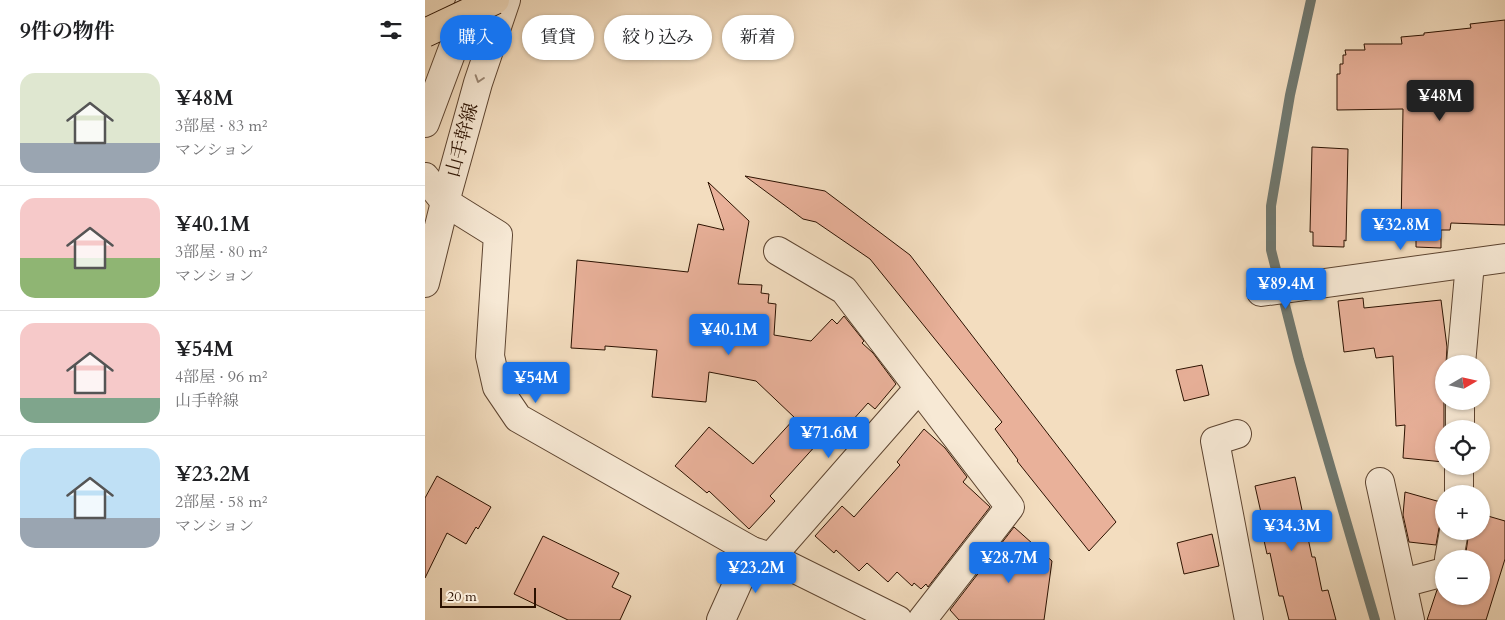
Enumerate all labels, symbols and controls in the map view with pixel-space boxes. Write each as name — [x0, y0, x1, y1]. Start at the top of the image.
chip: 購入 — [440, 15, 512, 60]
chip: 賃貸 — [522, 15, 594, 60]
chip: 絞り込み — [604, 15, 712, 60]
chip: 新着 — [722, 15, 794, 60]
icon: filters — [377, 16, 405, 44]
text: 9件の物件 — [20, 17, 115, 46]
one-way arrow — [475, 74, 485, 83]
pin: ¥48M — [1410, 80, 1470, 122]
text: ¥48M — [175, 84, 234, 113]
text: ¥48M — [1418, 85, 1462, 107]
icon: home — [60, 93, 120, 153]
street label: 山手幹線 — [440, 100, 484, 180]
text: 3部屋 · 83 m² — [175, 115, 267, 137]
text: マンション — [175, 139, 254, 161]
pin: ¥32.8M — [1360, 208, 1442, 251]
text: ¥40.1M — [175, 210, 251, 239]
text: ¥32.8M — [1372, 214, 1430, 236]
icon: home — [60, 218, 120, 278]
text: 3部屋 · 80 m² — [175, 241, 267, 263]
text: マンション — [175, 265, 254, 287]
pin: ¥89.4M — [1245, 268, 1327, 310]
text: ¥89.4M — [1257, 273, 1315, 295]
pin: ¥40.1M — [688, 314, 770, 356]
text: ¥40.1M — [700, 319, 758, 341]
text: ¥54M — [175, 335, 234, 364]
icon: home — [60, 343, 120, 403]
north arrow — [1435, 355, 1490, 410]
map controls — [1435, 355, 1490, 605]
pin: ¥54M — [506, 362, 566, 404]
text: 4部屋 · 96 m² — [175, 366, 267, 388]
text: ¥54M — [514, 367, 558, 389]
text: 山手幹線 — [175, 390, 239, 412]
pin: ¥71.6M — [788, 416, 870, 459]
button: locate — [1435, 420, 1490, 475]
text: ¥71.6M — [800, 422, 858, 444]
text: ¥23.2M — [175, 460, 251, 489]
icon: home — [60, 468, 120, 528]
button: + — [1435, 485, 1490, 540]
text: 2部屋 · 58 m² — [175, 491, 267, 513]
pin: ¥34.3M — [1251, 510, 1333, 552]
text: マンション — [175, 515, 254, 537]
text: ¥34.3M — [1263, 515, 1321, 537]
pin: ¥28.7M — [968, 542, 1050, 584]
text: ¥28.7M — [980, 547, 1038, 569]
button: − — [1435, 550, 1490, 605]
pin: ¥23.2M — [715, 552, 797, 594]
text: ¥23.2M — [727, 557, 785, 579]
scale bar — [440, 585, 536, 608]
text: 20 m — [447, 587, 477, 606]

